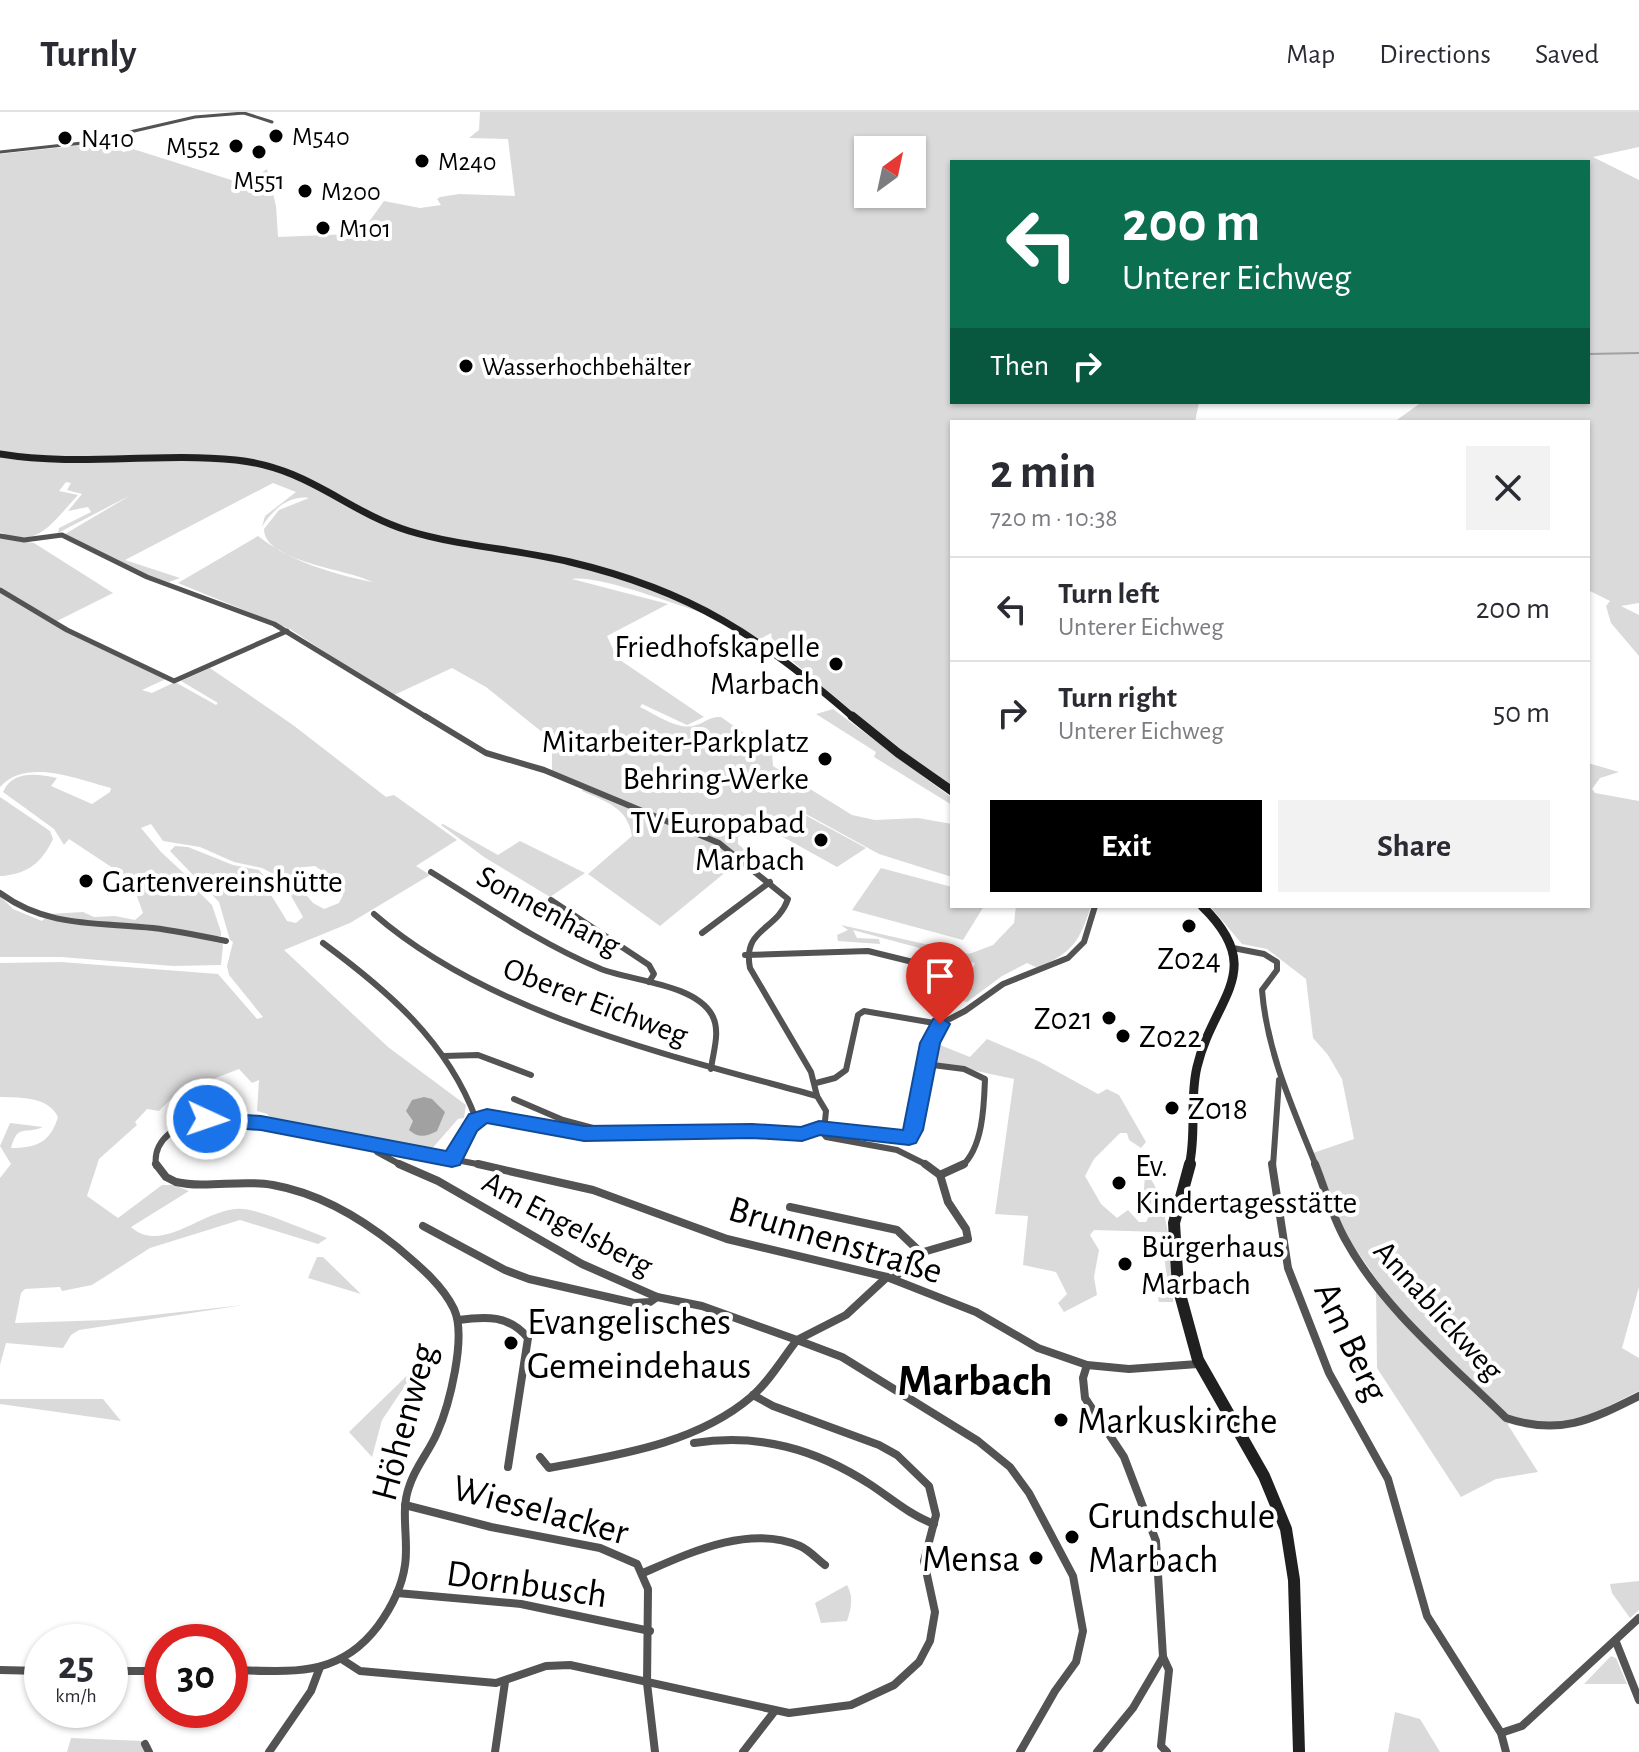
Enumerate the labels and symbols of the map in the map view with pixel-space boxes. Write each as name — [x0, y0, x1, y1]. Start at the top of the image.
place label: M540 — [292, 124, 350, 150]
place label: N410 — [81, 126, 134, 152]
marker: M540 — [267, 127, 285, 145]
marker: N410 — [56, 129, 74, 147]
place label: M552 — [166, 134, 220, 160]
north arrow — [854, 136, 926, 208]
marker: M552 — [227, 137, 245, 155]
marker: M551 — [250, 143, 268, 161]
place label: M240 — [438, 149, 497, 175]
marker: M240 — [413, 152, 431, 170]
place label: M551 — [233, 168, 285, 194]
place label: M200 — [321, 179, 381, 205]
marker: M200 — [296, 182, 314, 200]
place label: M101 — [339, 216, 391, 242]
marker: M101 — [314, 219, 332, 237]
place label: Wasserhochbehälter — [482, 354, 692, 380]
marker: Wasserhochbehälter — [457, 357, 475, 375]
place label: Friedhofskapelle Marbach — [614, 631, 820, 700]
marker: Friedhofskapelle Marbach — [827, 655, 845, 673]
place label: Mitarbeiter-Parkplatz Behring-Werke — [542, 726, 809, 795]
marker: Mitarbeiter-Parkplatz Behring-Werke — [816, 750, 834, 768]
place label: TV Europabad Marbach — [630, 807, 805, 876]
marker: TV Europabad Marbach — [812, 831, 830, 849]
street label: Sonnenhang — [472, 860, 626, 962]
place label: Gartenvereinshütte — [102, 866, 343, 898]
marker: Gartenvereinshütte — [77, 872, 95, 890]
marker: Z024 — [1180, 917, 1198, 935]
pin — [906, 942, 974, 1024]
place label: Z024 — [1157, 943, 1221, 975]
street label: Oberer Eichweg — [499, 952, 693, 1052]
place label: Z021 — [1034, 1003, 1093, 1035]
marker: Z021 — [1100, 1009, 1118, 1027]
place label: Z022 — [1139, 1021, 1202, 1053]
marker: Z022 — [1114, 1027, 1132, 1045]
position arrow — [165, 1077, 249, 1161]
place label: Z018 — [1188, 1093, 1248, 1125]
marker: Z018 — [1163, 1099, 1181, 1117]
place label: Ev. Kindertagesstätte — [1135, 1150, 1357, 1219]
street label: Am Engelsberg — [477, 1166, 658, 1282]
marker: Ev. Kindertagesstätte — [1110, 1174, 1128, 1192]
street label: Brunnenstraße — [724, 1190, 947, 1291]
place label: Bürgerhaus Marbach — [1141, 1231, 1285, 1300]
street label: Annablickweg — [1368, 1235, 1509, 1387]
marker: Bürgerhaus Marbach — [1116, 1255, 1134, 1273]
street label: Am Berg — [1306, 1276, 1394, 1408]
place label: Evangelisches Gemeindehaus — [527, 1304, 751, 1386]
marker: Evangelisches Gemeindehaus — [502, 1334, 520, 1352]
street label: Höhenweg — [366, 1339, 444, 1505]
district label: Marbach — [898, 1360, 1052, 1404]
place label: Markuskirche — [1077, 1403, 1278, 1441]
marker: Markuskirche — [1052, 1411, 1070, 1429]
street label: Wieselacker — [448, 1469, 633, 1553]
place label: Grundschule Marbach — [1088, 1498, 1275, 1580]
marker: Grundschule Marbach — [1063, 1528, 1081, 1546]
place label: Mensa — [922, 1541, 1020, 1579]
marker: Mensa — [1027, 1549, 1045, 1567]
street label: Dornbusch — [444, 1555, 610, 1615]
speed limit sign: 30 — [144, 1624, 248, 1728]

